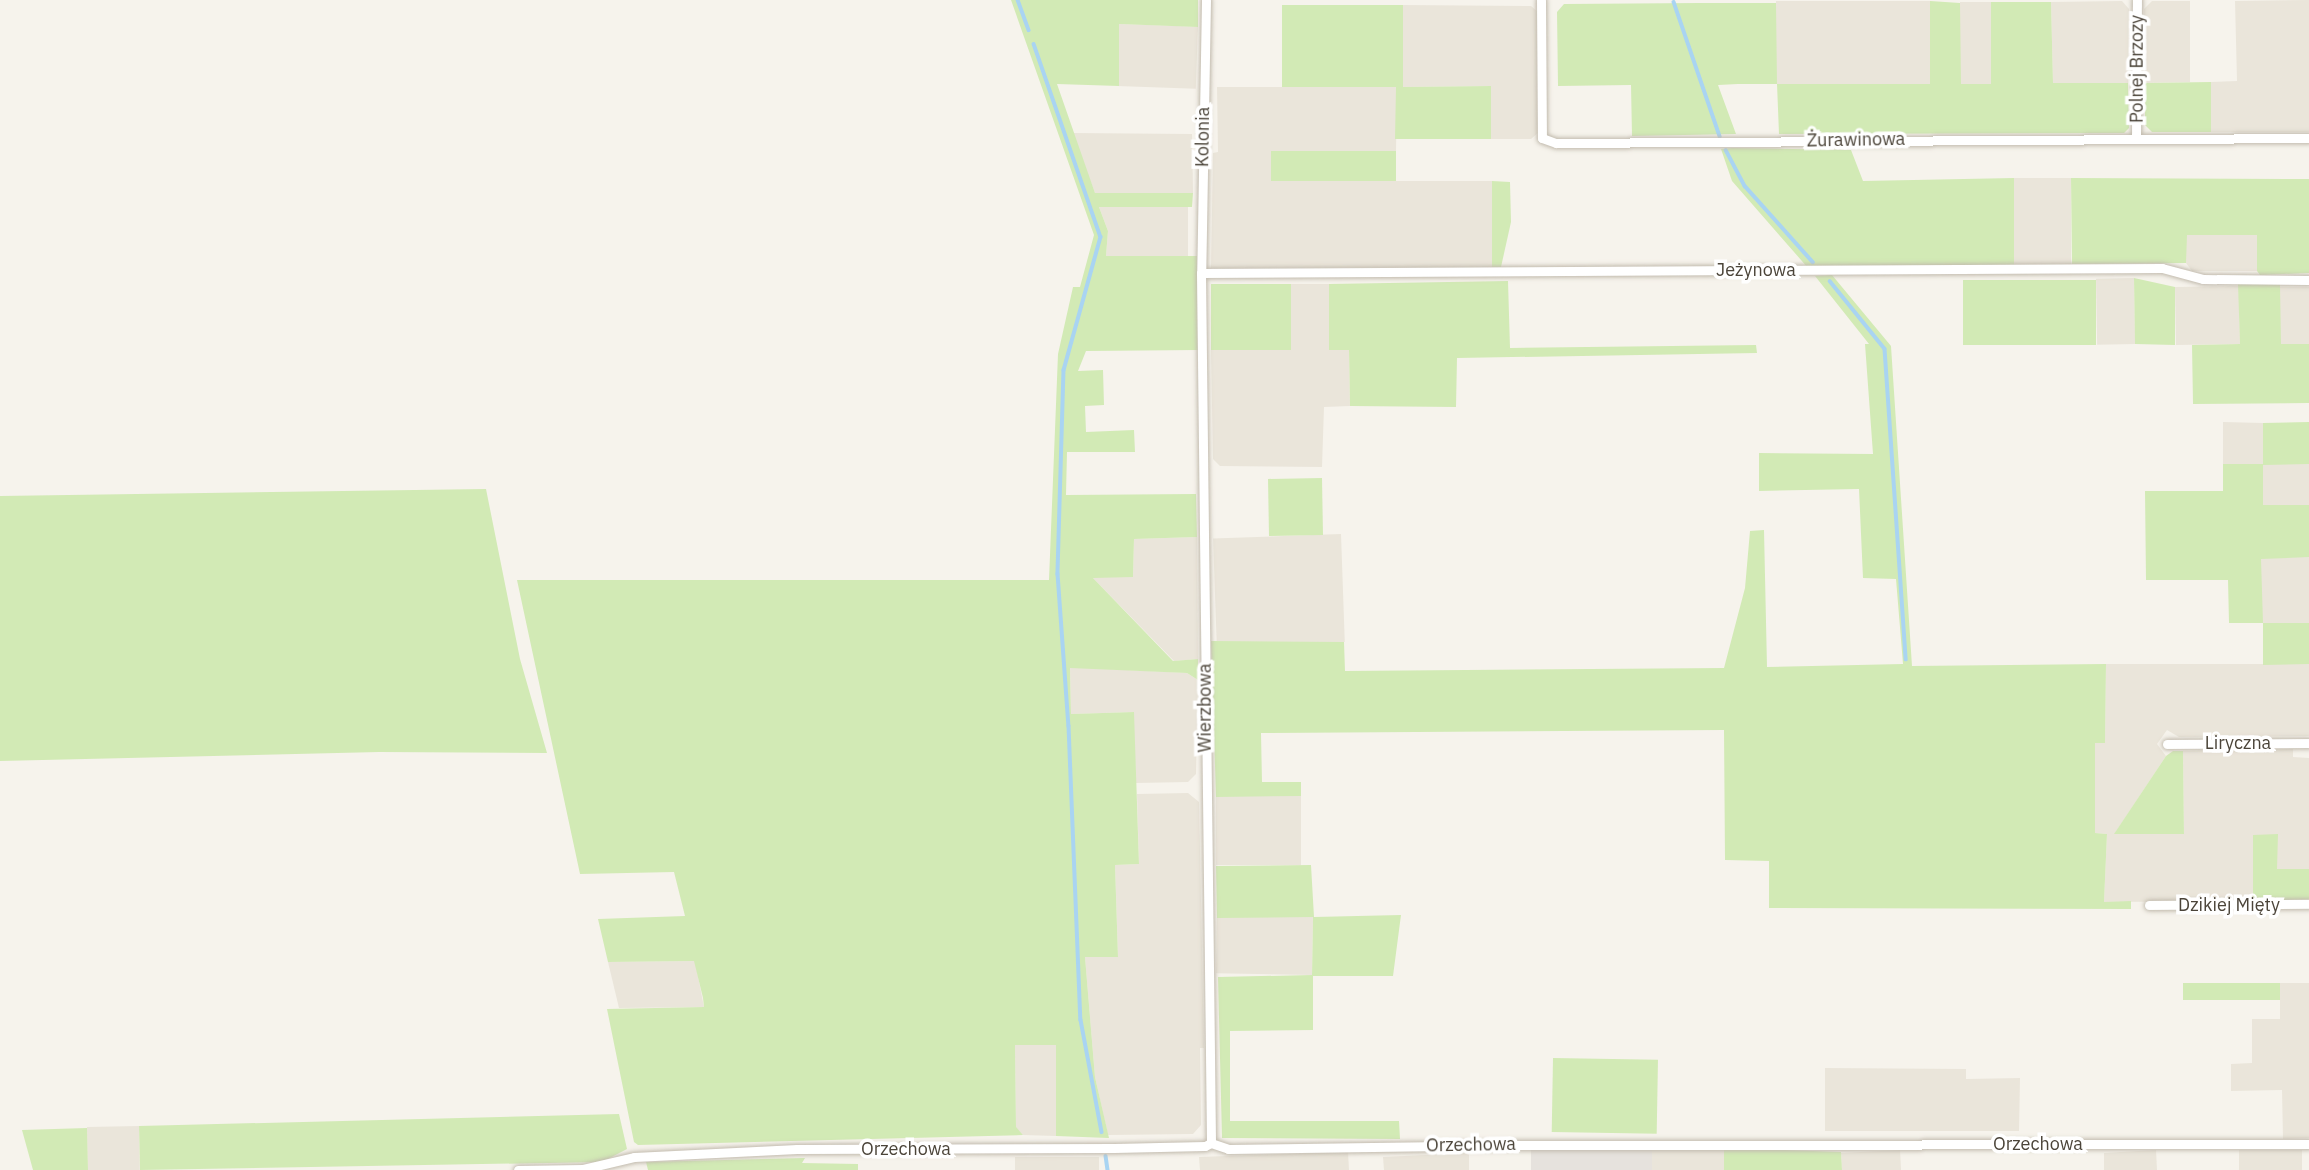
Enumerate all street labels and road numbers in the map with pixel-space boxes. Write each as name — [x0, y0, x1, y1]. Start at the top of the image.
street label: Polnej Brzozy — [2126, 15, 2148, 123]
street label: Kolonia — [1192, 107, 1214, 167]
street label: Żurawinowa — [1807, 128, 1905, 152]
street label: Jeżynowa — [1716, 259, 1796, 281]
street label: Wierzbowa — [1194, 663, 1216, 753]
street label: Liryczna — [2205, 732, 2271, 754]
street label: Dzikiej Mięty — [2178, 894, 2280, 916]
street label: Orzechowa — [1426, 1133, 1516, 1157]
street label: Orzechowa — [1993, 1133, 2083, 1155]
street label: Orzechowa — [861, 1138, 951, 1160]

